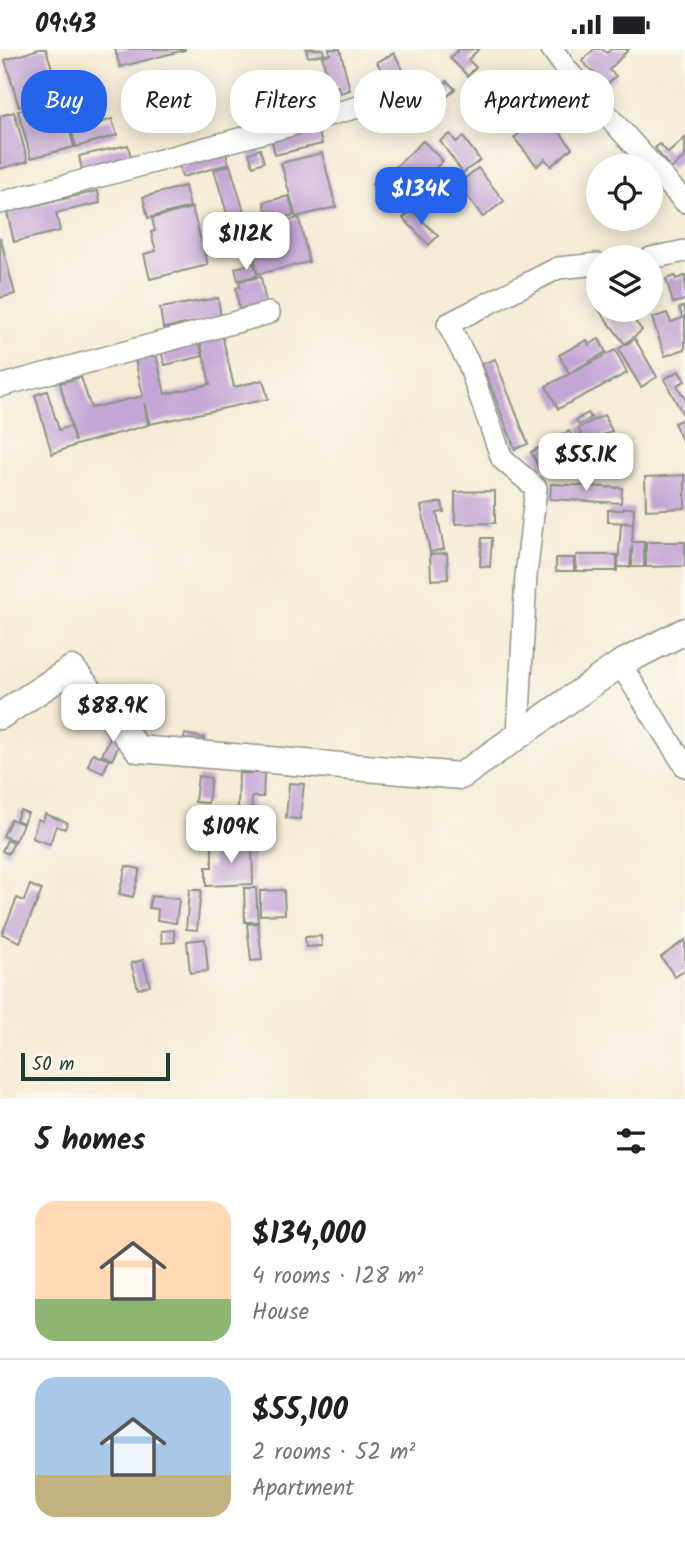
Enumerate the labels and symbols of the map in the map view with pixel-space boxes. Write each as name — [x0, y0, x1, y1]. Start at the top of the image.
pin: $134K — [372, 167, 470, 227]
pin: $112K — [197, 213, 295, 272]
pin: $55.1K — [529, 433, 643, 493]
pin: $88.9K — [56, 685, 170, 744]
pin: $109K — [182, 805, 280, 865]
scale bar — [21, 1050, 170, 1082]

